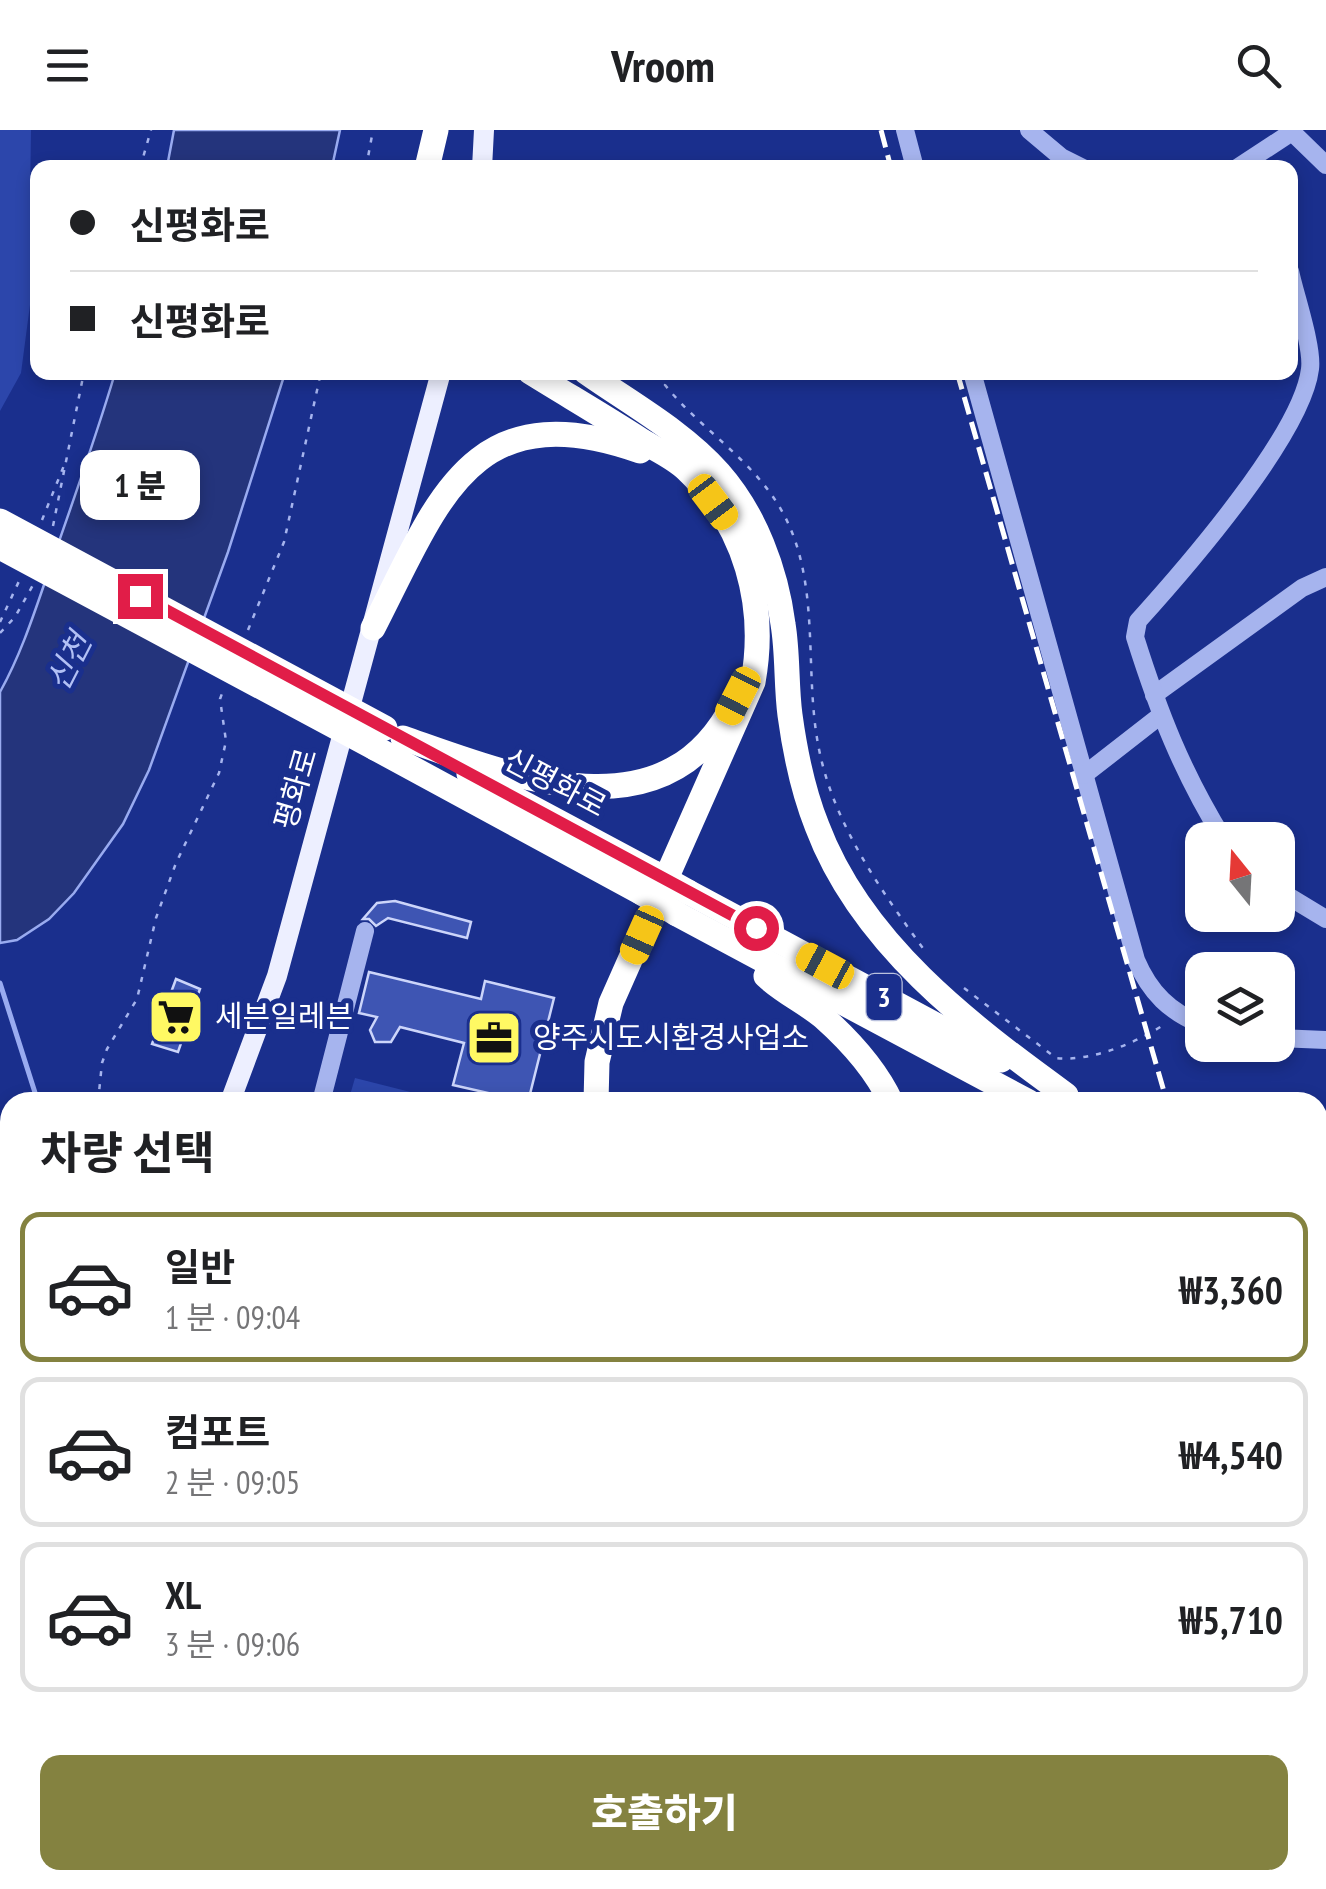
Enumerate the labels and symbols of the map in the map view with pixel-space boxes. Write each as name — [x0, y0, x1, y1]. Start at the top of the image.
callout: 1 분 — [80, 451, 200, 521]
car — [683, 469, 743, 535]
route end — [118, 574, 163, 619]
water label: 신천 — [36, 623, 102, 697]
car — [711, 662, 765, 730]
street label: 신평화로 — [498, 739, 614, 825]
street label: 평화로 — [264, 743, 325, 834]
north arrow — [1185, 822, 1295, 932]
car — [616, 901, 668, 969]
route start — [734, 906, 779, 951]
car — [791, 939, 859, 993]
road number: 3 — [866, 974, 902, 1020]
supermarket icon: 세븐일레븐 — [146, 987, 206, 1047]
place label: 세븐일레븐 — [215, 996, 353, 1035]
office icon: 양주시도시환경사업소 — [464, 1008, 524, 1068]
place label: 양주시도시환경사업소 — [533, 1017, 809, 1056]

